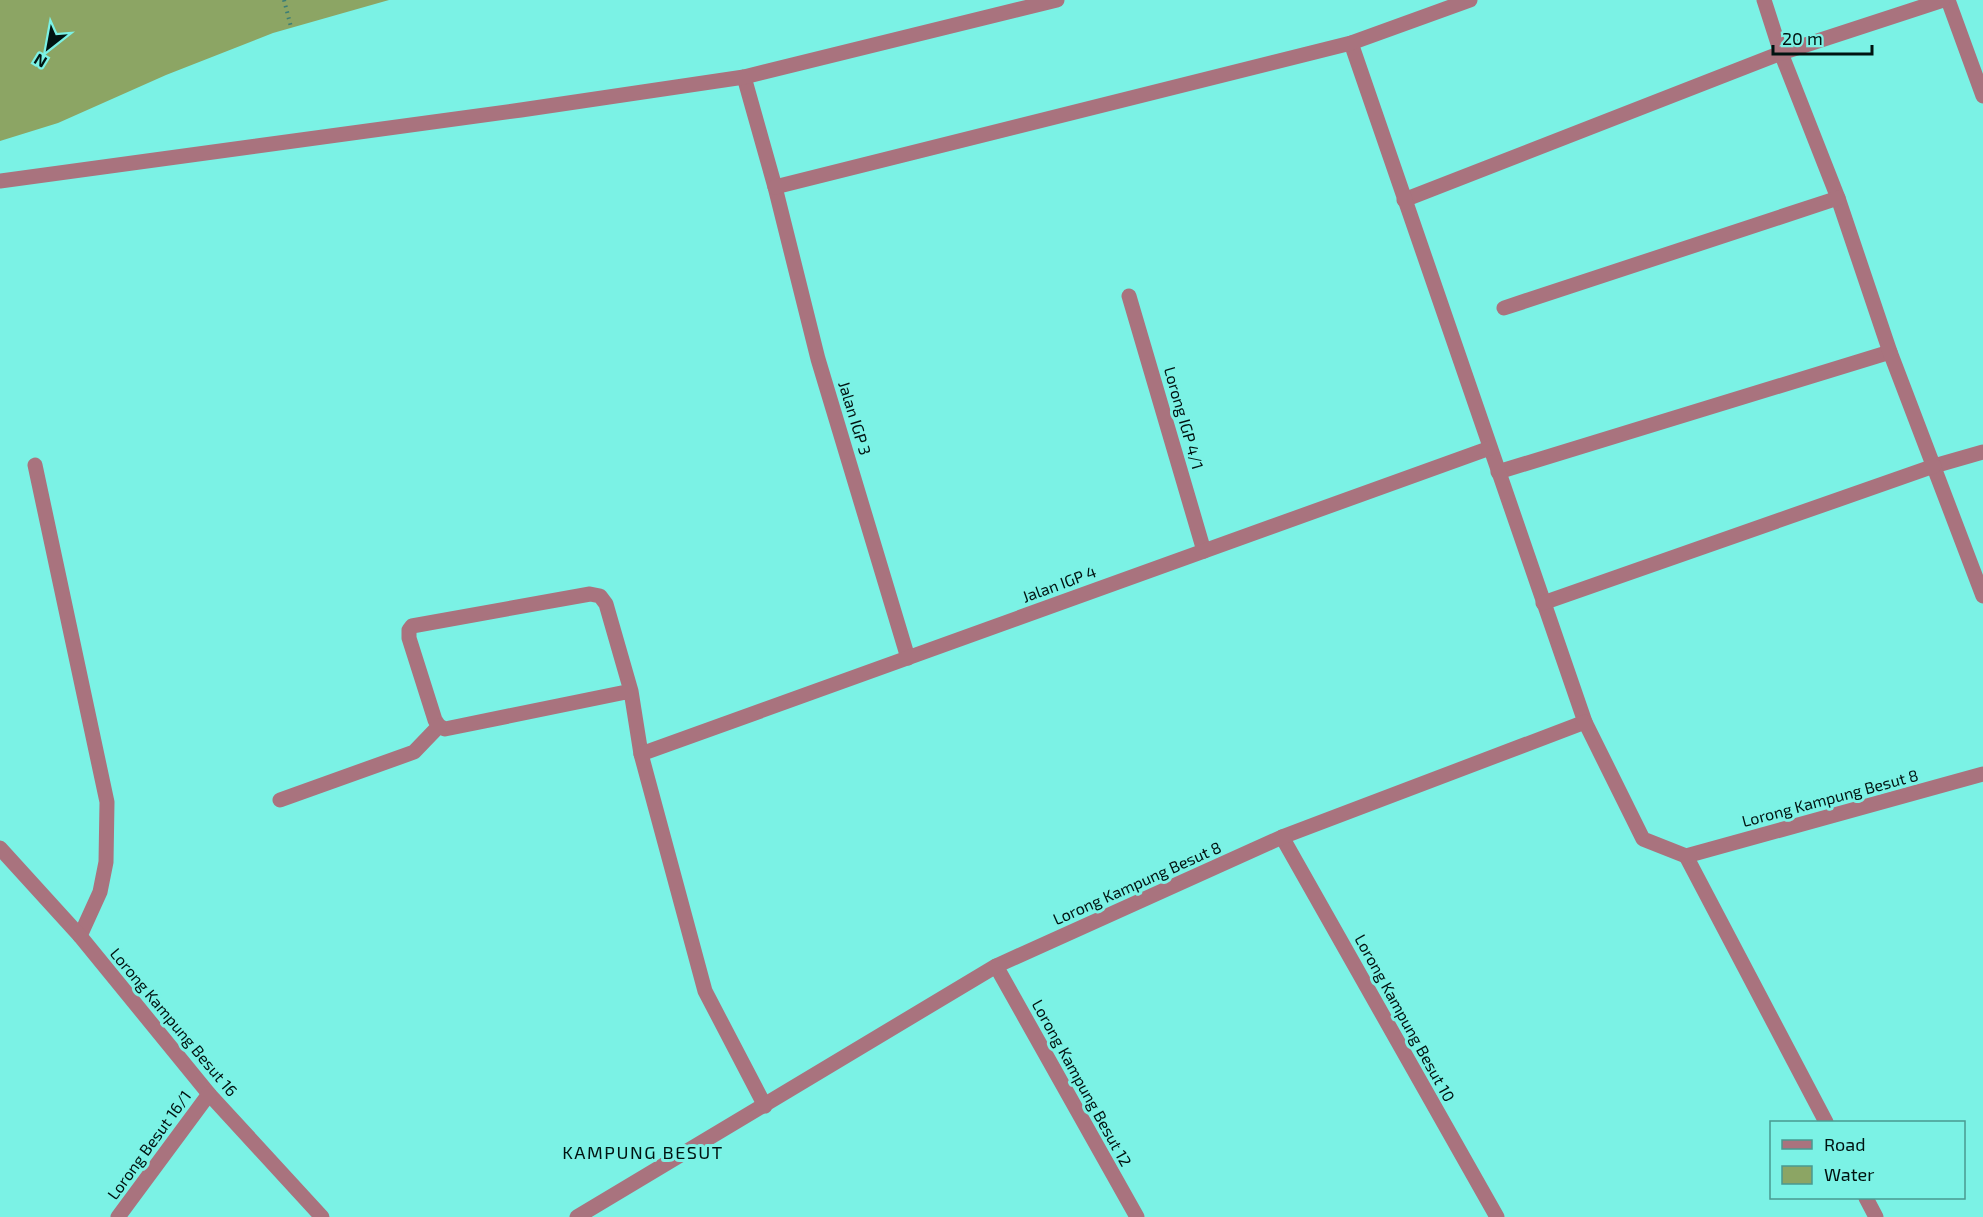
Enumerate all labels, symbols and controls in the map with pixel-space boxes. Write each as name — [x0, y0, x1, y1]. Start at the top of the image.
north arrow — [18, 18, 78, 78]
scale bar — [1773, 18, 1872, 56]
text: 20 m — [1782, 27, 1823, 49]
text: N — [30, 50, 50, 72]
street label: Lorong IGP 4/1 — [1161, 364, 1208, 471]
street label: Jalan IGP 3 — [835, 379, 876, 457]
street label: Jalan IGP 4 — [1019, 561, 1099, 606]
street label: Lorong Kampung Besut 8 — [1740, 765, 1920, 830]
street label: Lorong Kampung Besut 8 — [1050, 837, 1224, 928]
street label: Lorong Kampung Besut 10 — [1351, 931, 1459, 1105]
street label: Lorong Kampung Besut 16 — [107, 944, 242, 1100]
street label: Lorong Kampung Besut 12 — [1029, 996, 1136, 1169]
street label: Lorong Besut 16/1 — [103, 1087, 194, 1203]
legend — [1770, 1121, 1965, 1199]
text: Road — [1824, 1133, 1865, 1155]
district label: KAMPUNG BESUT — [562, 1141, 724, 1163]
text: Water — [1824, 1163, 1874, 1185]

